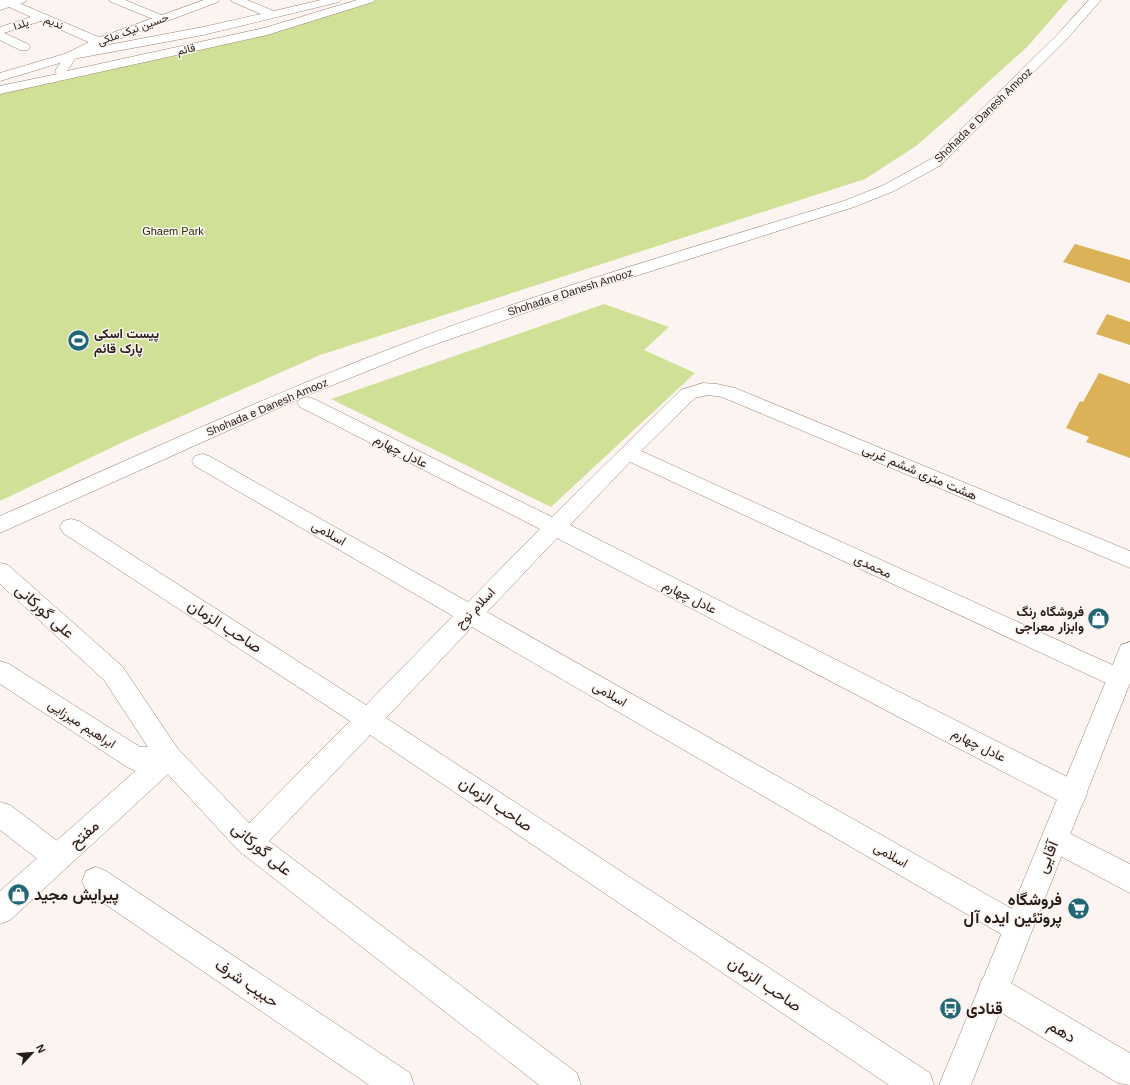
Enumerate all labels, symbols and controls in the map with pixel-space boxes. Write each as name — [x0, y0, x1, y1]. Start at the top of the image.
street label: حسین نیک ملکی — [96, 11, 170, 48]
street label: ندیم — [42, 13, 65, 33]
street label: یلدا — [12, 16, 31, 33]
street label: قائم — [176, 41, 197, 59]
street label: Shohada e Danesh Amooz — [932, 65, 1034, 165]
park label: Ghaem Park — [142, 225, 204, 237]
street label: Shohada e Danesh Amooz — [506, 266, 634, 318]
place label: پیست اسکی پارک قائم — [94, 326, 159, 358]
sports icon: پیست اسکی پارک قائم — [65, 327, 91, 353]
street label: Shohada e Danesh Amooz — [204, 376, 330, 438]
street label: عادل چهارم — [371, 431, 430, 473]
street label: هشت متری ششم غربی — [860, 441, 980, 504]
street label: اسلامی — [309, 517, 349, 550]
street label: محمدی — [852, 551, 894, 582]
street label: عادل چهارم — [660, 577, 719, 619]
street label: علی گورکانی — [11, 580, 78, 643]
street label: اسلام نوح — [452, 585, 499, 633]
street label: صاحب الزمان — [184, 596, 265, 658]
place label: فروشگاه رنگ وابزار معراجی — [1015, 604, 1084, 635]
shop icon: فروشگاه رنگ وابزار معراجی — [1086, 605, 1112, 631]
street label: اسلامی — [590, 678, 630, 711]
street label: ابراهیم میرزایی — [45, 697, 119, 752]
street label: عادل چهارم — [949, 725, 1008, 767]
street label: صاحب الزمان — [455, 773, 536, 836]
street label: مفتح — [66, 817, 104, 854]
street label: علی گورکانی — [227, 819, 295, 880]
street label: آقایی — [1033, 837, 1063, 876]
street label: اسلامی — [871, 839, 911, 872]
shop icon: پیرایش مجید — [5, 881, 31, 907]
place label: پیرایش مجید — [34, 886, 119, 906]
place label: فروشگاه پروتئین ایده آل — [963, 891, 1062, 929]
supermarket icon: فروشگاه پروتئین ایده آل — [1065, 895, 1091, 921]
street label: صاحب الزمان — [724, 953, 805, 1016]
street label: حبیب شرف — [211, 956, 282, 1012]
bus stop icon: قنادی — [937, 995, 963, 1021]
place label: قنادی — [966, 1000, 1003, 1018]
street label: دهم — [1044, 1016, 1079, 1047]
north arrow — [12, 1033, 52, 1073]
text: N — [34, 1042, 48, 1055]

